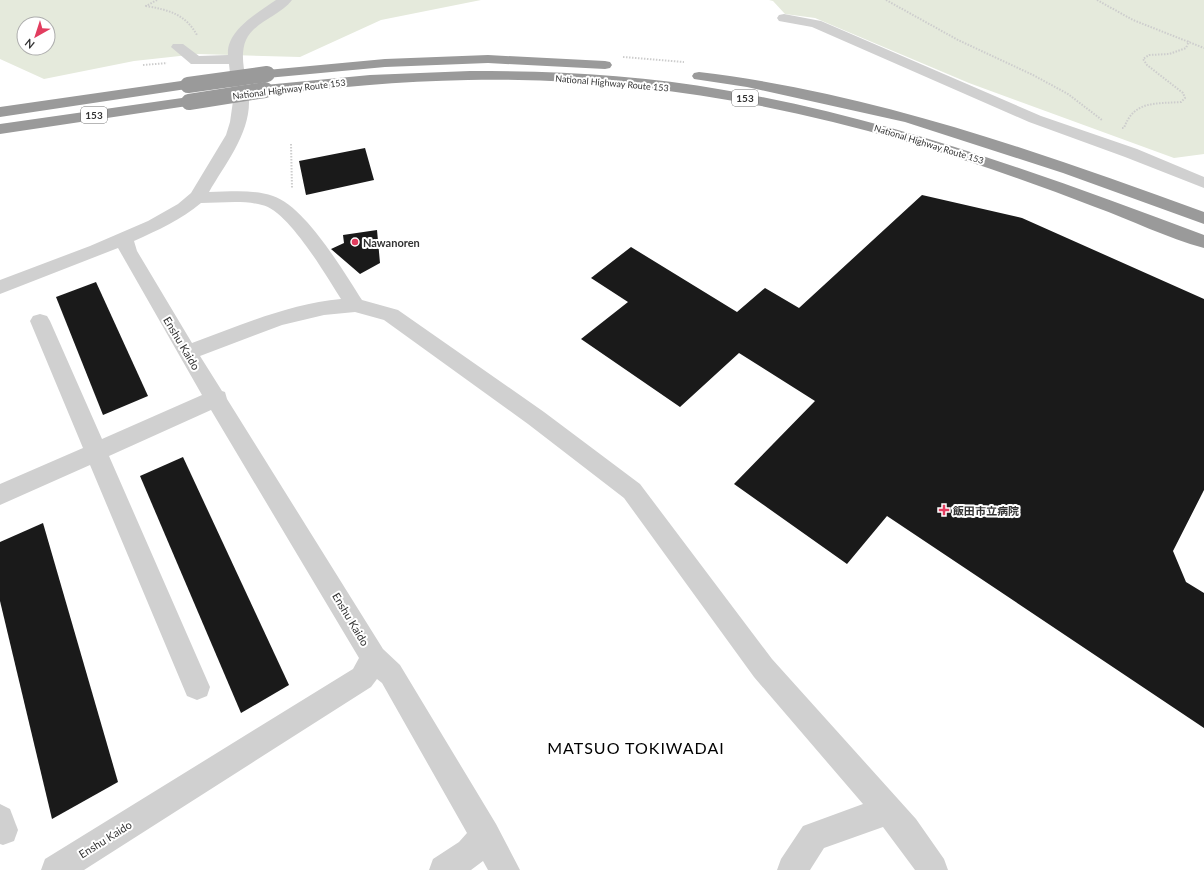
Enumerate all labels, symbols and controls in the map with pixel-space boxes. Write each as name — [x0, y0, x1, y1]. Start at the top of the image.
north arrow — [16, 16, 56, 56]
text: N — [22, 36, 37, 52]
street label: National Highway Route 153 — [555, 73, 669, 93]
street label: National Highway Route 153 — [232, 77, 346, 101]
road number: 153 — [732, 90, 758, 106]
road number: 153 — [81, 107, 107, 123]
street label: National Highway Route 153 — [873, 122, 985, 166]
place label: Nawanoren — [363, 236, 420, 249]
marker: Nawanoren — [350, 237, 360, 247]
street label: Enshu Kaido — [161, 314, 203, 372]
marker: 飯田市立病院 — [938, 504, 950, 516]
place label: 飯田市立病院 — [952, 504, 1019, 517]
street label: Enshu Kaido — [330, 590, 372, 648]
district label: MATSUO TOKIWADAI — [547, 738, 725, 757]
street label: Enshu Kaido — [76, 818, 134, 860]

